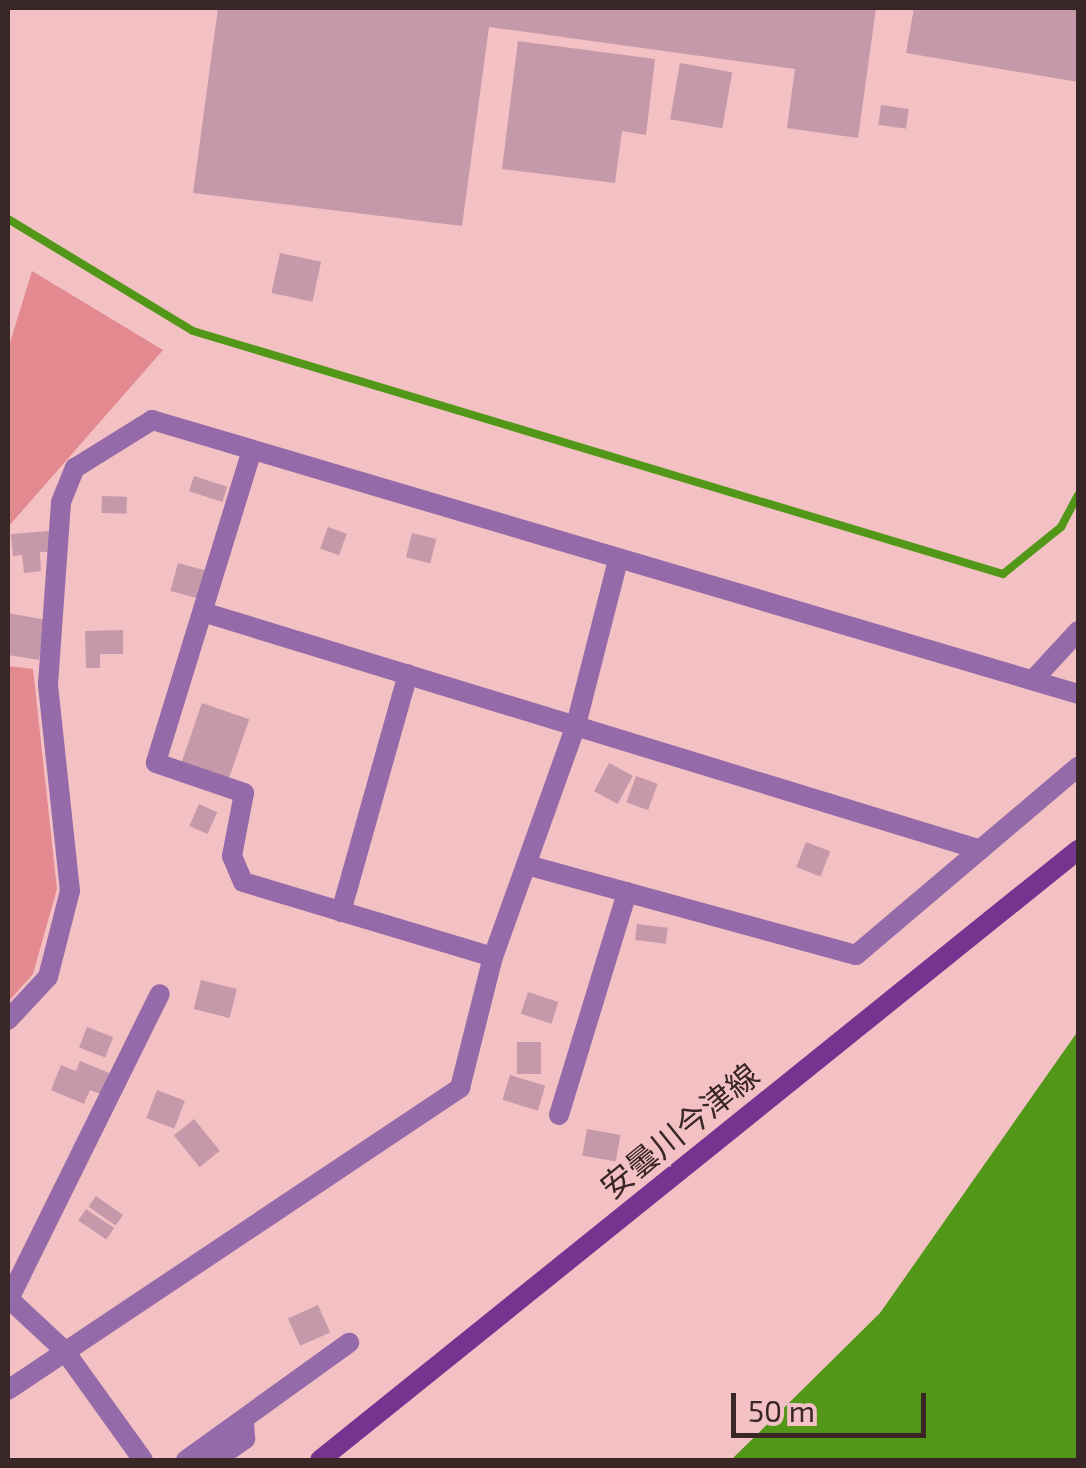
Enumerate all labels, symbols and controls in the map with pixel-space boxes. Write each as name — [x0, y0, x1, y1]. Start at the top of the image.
street label: 安曇川今津線 — [592, 1055, 766, 1205]
scale bar — [736, 1373, 931, 1435]
text: 50 m — [748, 1392, 815, 1428]

